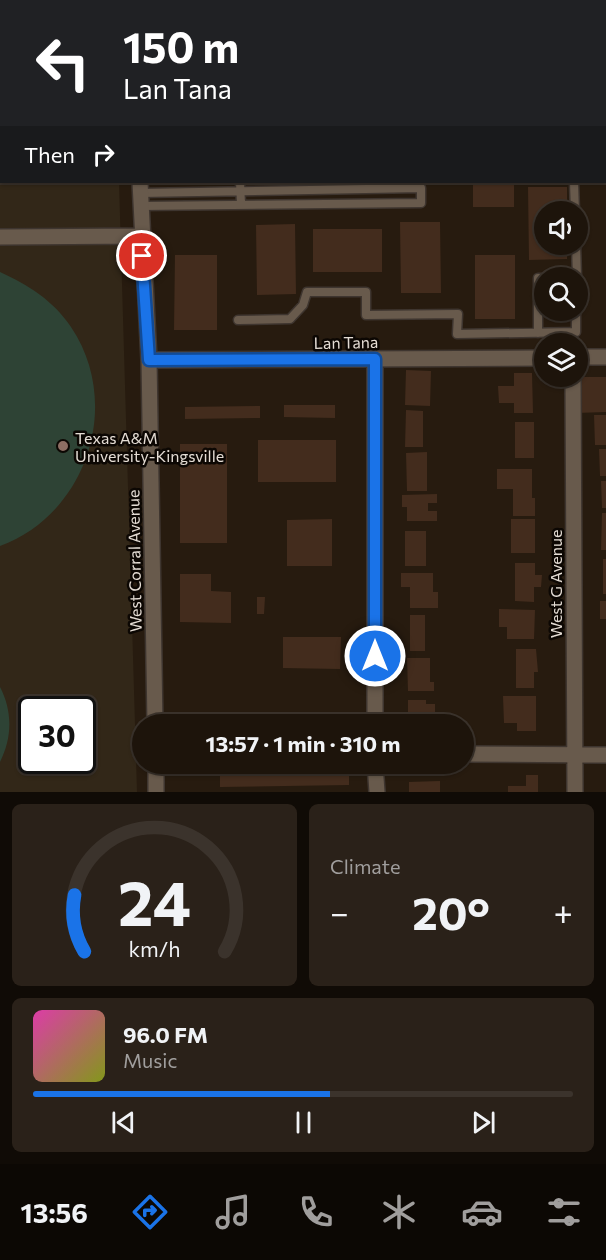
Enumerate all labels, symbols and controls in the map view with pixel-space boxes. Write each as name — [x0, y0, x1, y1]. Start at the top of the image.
text: 150 m — [123, 20, 239, 72]
icon: left — [24, 24, 102, 102]
text: Lan Tana — [123, 72, 232, 105]
icon: right — [87, 138, 120, 171]
text: Then — [24, 141, 75, 168]
map controls — [534, 201, 588, 387]
button: sound — [534, 201, 588, 255]
pin — [116, 230, 167, 281]
icon: arrive — [125, 239, 158, 272]
button: search — [534, 267, 588, 321]
street label: Lan Tana — [314, 332, 378, 352]
button: layers — [534, 333, 588, 387]
place label: Texas A&M University-Kingsville — [75, 428, 224, 465]
marker: Texas A&M University-Kingsville — [56, 439, 70, 453]
street label: West Corral Avenue — [123, 490, 145, 632]
street label: West G Avenue — [546, 530, 565, 638]
position arrow — [343, 624, 407, 688]
speed limit sign: 30 — [18, 696, 96, 774]
text: 13:57 · 1 min · 310 m — [206, 730, 400, 757]
text: Climate — [330, 854, 400, 878]
text: 24 — [118, 863, 191, 939]
text: 20° — [412, 884, 490, 939]
text: − — [330, 891, 349, 932]
text: + — [554, 891, 573, 932]
text: km/h — [128, 935, 181, 961]
text: 96.0 FM — [123, 1021, 208, 1048]
text: Music — [123, 1048, 177, 1072]
icon: previous — [107, 1106, 140, 1139]
icon: pause — [287, 1106, 320, 1139]
icon: next — [467, 1106, 500, 1139]
icon: directions — [129, 1191, 171, 1233]
icon: music — [212, 1191, 254, 1233]
icon: phone — [295, 1191, 337, 1233]
icon: climate — [378, 1191, 420, 1233]
icon: car — [461, 1191, 503, 1233]
icon: filters — [543, 1191, 585, 1233]
text: 13:56 — [20, 1196, 88, 1229]

